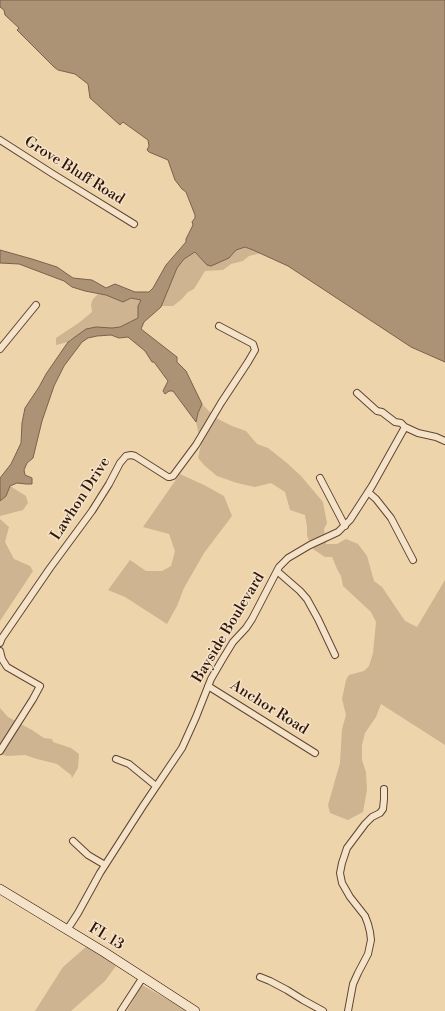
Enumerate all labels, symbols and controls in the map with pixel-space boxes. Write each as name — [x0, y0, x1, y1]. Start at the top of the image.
street label: Grove Bluff Road — [21, 133, 127, 209]
street label: Lawhon Drive — [47, 454, 115, 544]
street label: Bayside Boulevard — [189, 570, 269, 686]
street label: Anchor Road — [227, 677, 311, 739]
street label: FL 13 — [85, 920, 127, 954]

